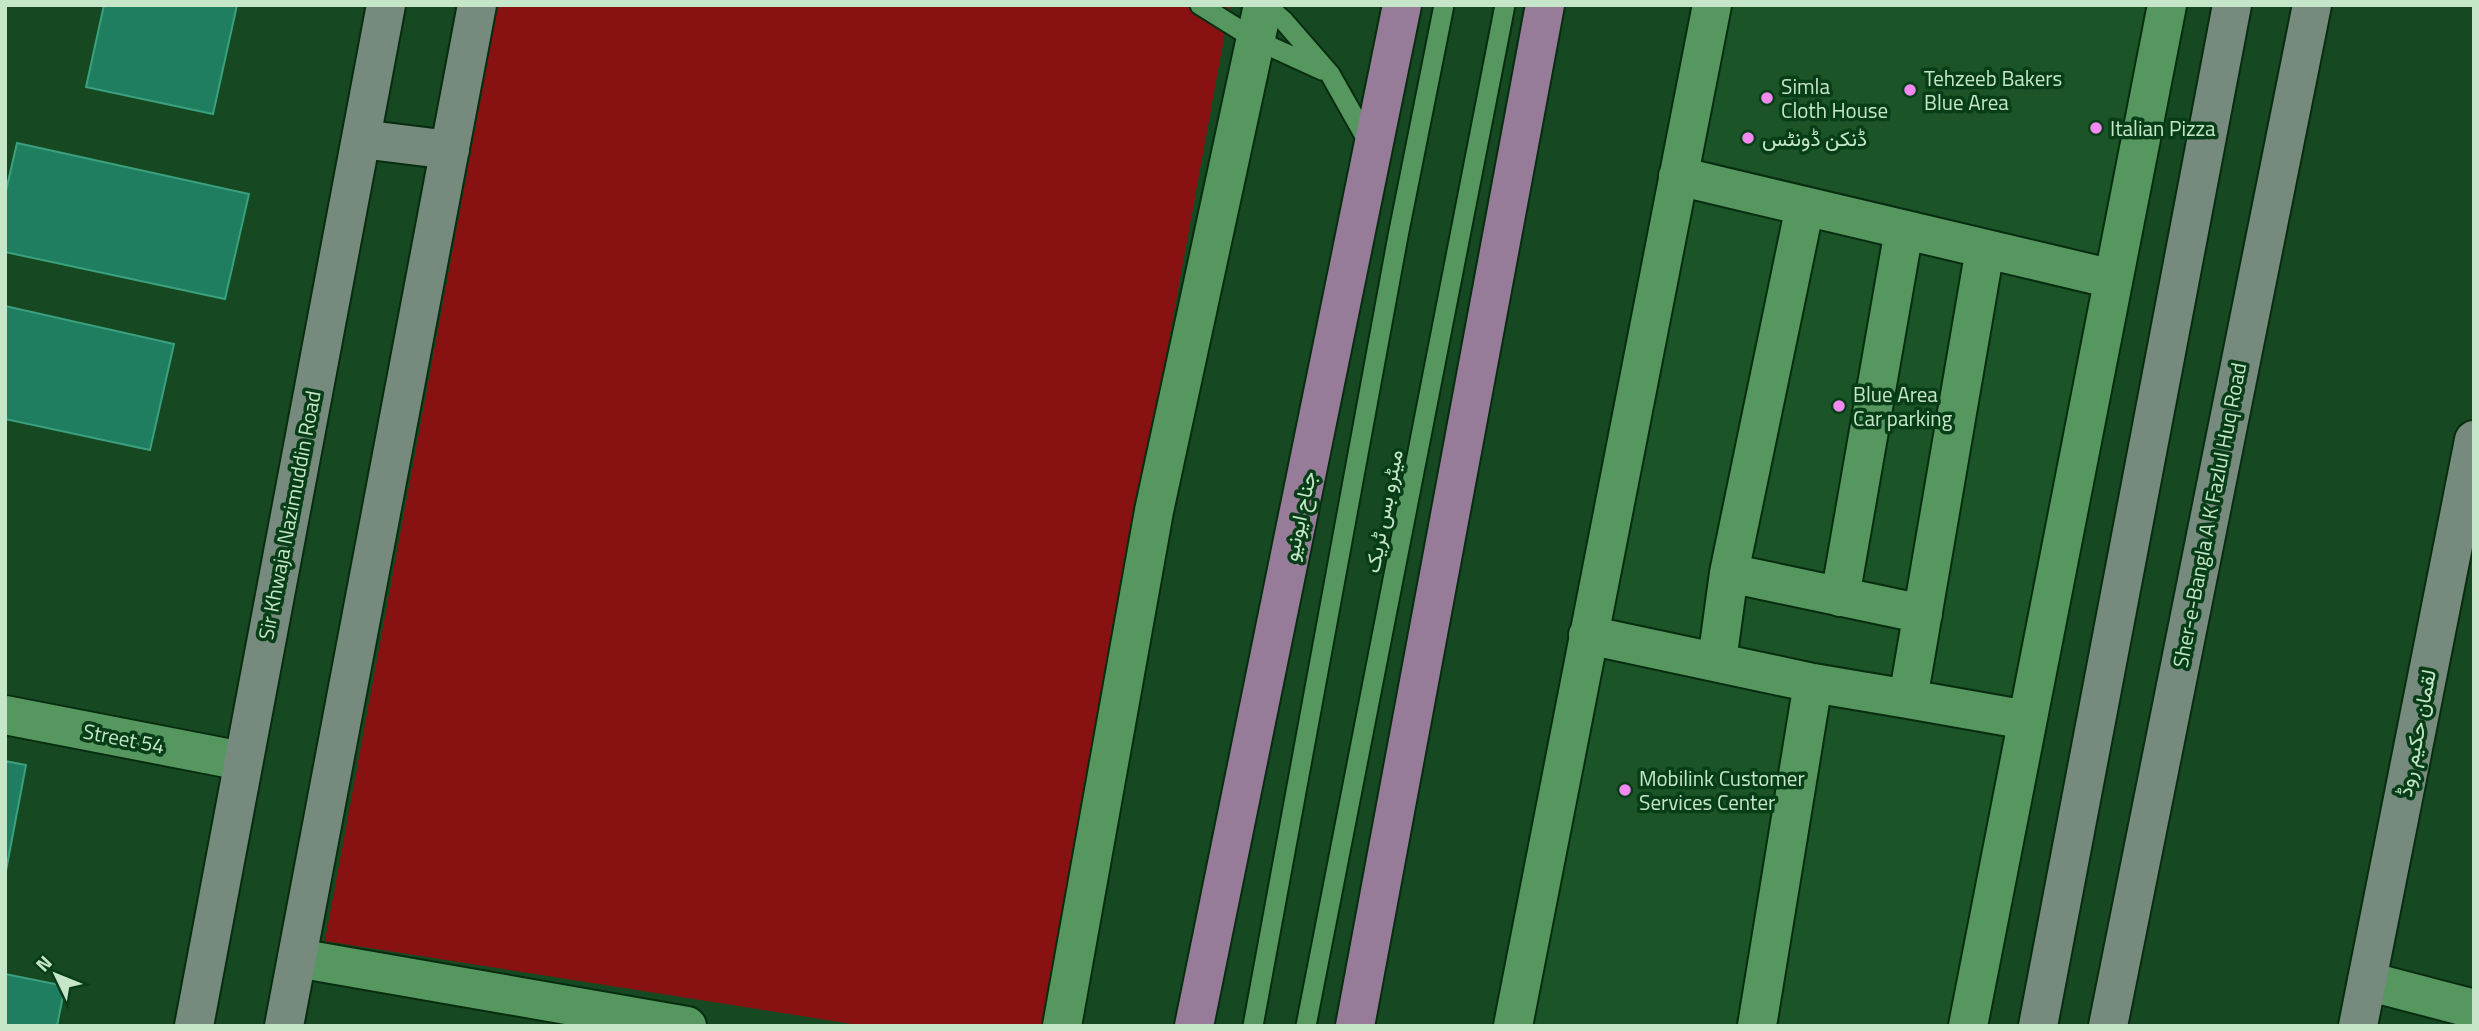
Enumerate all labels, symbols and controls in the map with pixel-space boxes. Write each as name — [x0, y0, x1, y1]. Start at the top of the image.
place label: Tehzeeb Bakers Blue Area — [1924, 62, 2062, 118]
place label: Simla Cloth House — [1781, 70, 1888, 126]
marker: Tehzeeb Bakers Blue Area — [1902, 82, 1918, 98]
marker: Simla Cloth House — [1759, 90, 1775, 106]
place label: Italian Pizza — [2110, 112, 2216, 144]
marker: Italian Pizza — [2088, 120, 2104, 136]
place label: ڈنکن ڈونٹس — [1762, 122, 1867, 154]
marker: ڈنکن ڈونٹس — [1740, 130, 1756, 146]
street label: Sher-e-Bangla A K Fazlul Huq Road — [2164, 360, 2254, 670]
place label: Blue Area Car parking — [1853, 378, 1953, 434]
street label: Sir Khwaja Nazimuddin Road — [249, 388, 329, 642]
marker: Blue Area Car parking — [1831, 398, 1847, 414]
street label: میٹرو بس ٹریک — [1355, 447, 1411, 575]
street label: جناح ایونیو — [1274, 468, 1324, 564]
street label: لقمان حکیم روڈ — [2388, 666, 2444, 800]
street label: Street 54 — [81, 714, 167, 762]
place label: Mobilink Customer Services Center — [1639, 762, 1805, 818]
marker: Mobilink Customer Services Center — [1617, 782, 1633, 798]
north arrow — [21, 940, 91, 1010]
text: N — [28, 948, 58, 978]

